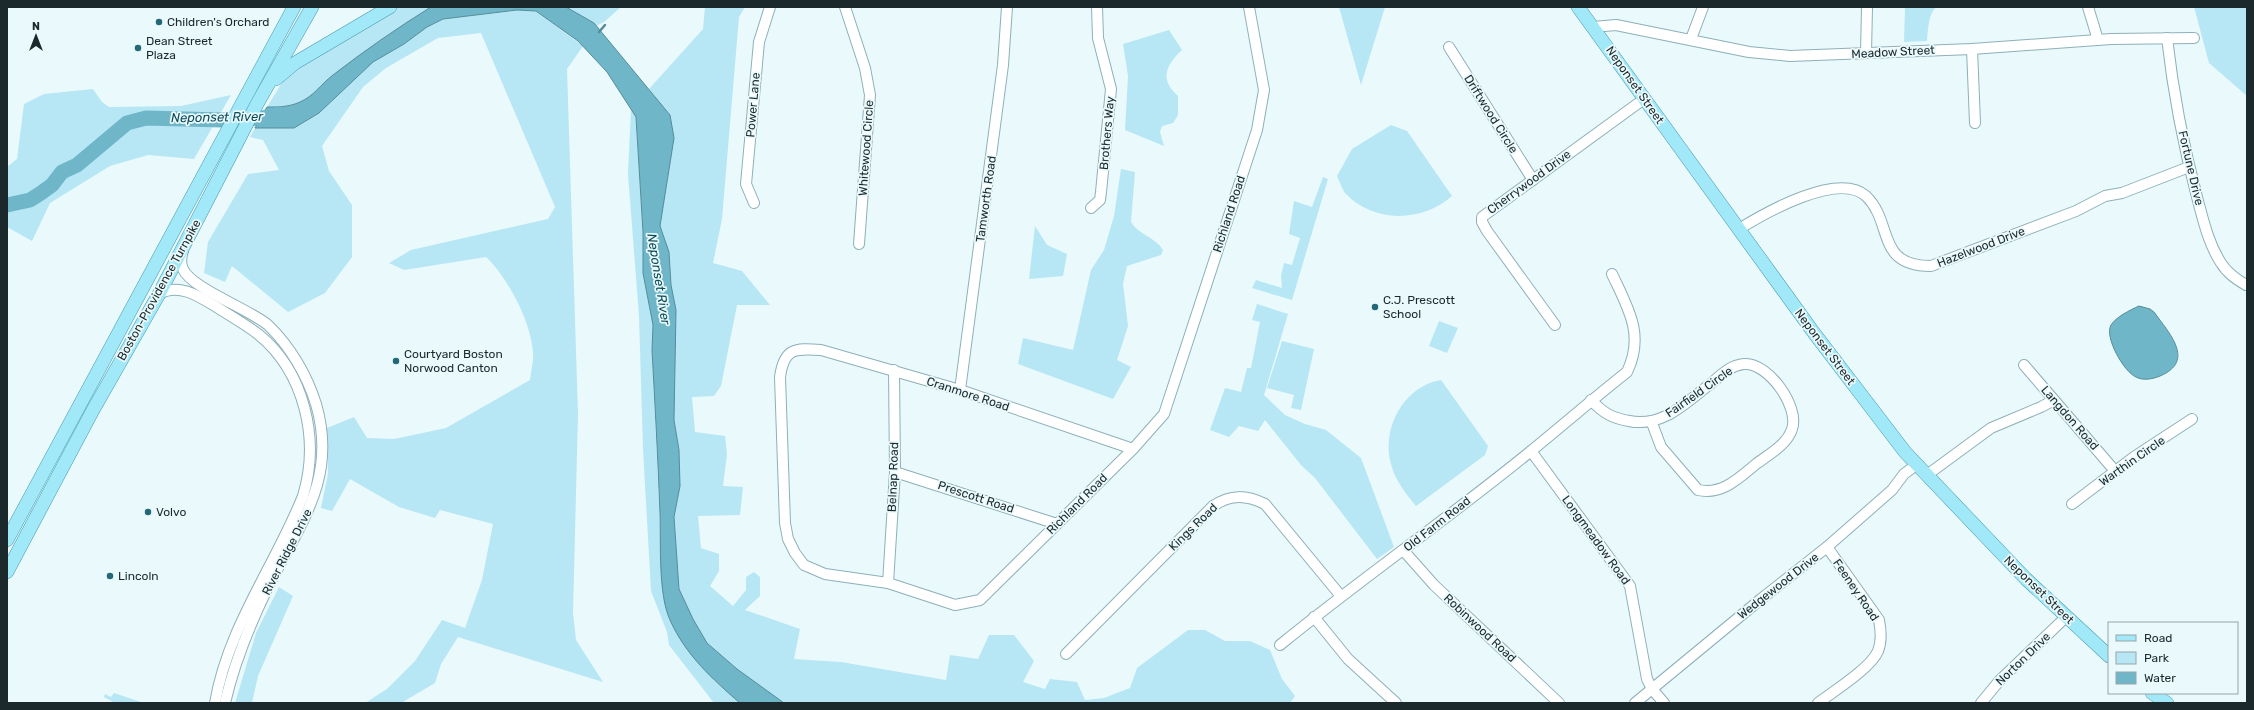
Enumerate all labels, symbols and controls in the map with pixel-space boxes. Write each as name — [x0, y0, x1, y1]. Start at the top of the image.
place label: Children's Orchard — [167, 15, 269, 29]
north arrow — [16, 16, 56, 56]
marker: Children's Orchard — [154, 17, 164, 27]
text: N — [32, 20, 40, 33]
place label: Dean Street Plaza — [146, 34, 213, 62]
marker: Dean Street Plaza — [133, 43, 143, 53]
street label: Meadow Street — [1851, 43, 1935, 61]
street label: Neponset Street — [1603, 44, 1667, 127]
street label: Power Lane — [743, 72, 763, 138]
street label: Driftwood Circle — [1461, 72, 1521, 156]
street label: Brothers Way — [1097, 95, 1117, 170]
street label: Whitewood Circle — [856, 99, 876, 196]
water label: Neponset River — [171, 109, 264, 125]
street label: Fortune Drive — [2176, 129, 2206, 207]
street label: Cherrywood Drive — [1484, 147, 1574, 217]
street label: Tamworth Road — [973, 155, 999, 243]
street label: Richland Road — [1210, 174, 1248, 254]
street label: Boston-Providence Turnpike — [114, 217, 204, 363]
street label: Hazelwood Drive — [1935, 224, 2027, 270]
water label: Neponset River — [644, 232, 674, 327]
place label: C.J. Prescott School — [1383, 293, 1455, 321]
marker: C.J. Prescott School — [1370, 302, 1380, 312]
street label: Neponset Street — [1792, 306, 1858, 388]
place label: Courtyard Boston Norwood Canton — [404, 347, 503, 375]
marker: Courtyard Boston Norwood Canton — [391, 356, 401, 366]
street label: Fairfield Circle — [1663, 364, 1735, 420]
street label: Cranmore Road — [925, 374, 1011, 414]
street label: Langdon Road — [2038, 383, 2102, 453]
street label: Warthin Circle — [2096, 433, 2168, 489]
street label: Belnap Road — [885, 442, 901, 512]
street label: Richland Road — [1044, 471, 1110, 537]
street label: Prescott Road — [936, 478, 1016, 516]
street label: Longmeadow Road — [1559, 493, 1633, 587]
street label: Old Farm Road — [1401, 494, 1473, 554]
street label: Kings Road — [1166, 500, 1220, 554]
place label: Volvo — [156, 505, 186, 519]
street label: River Ridge Drive — [259, 506, 315, 597]
marker: Volvo — [143, 507, 153, 517]
street label: Wedgewood Drive — [1735, 550, 1822, 622]
street label: Neponset Street — [2001, 553, 2077, 627]
street label: Feeney Road — [1830, 556, 1882, 624]
place label: Lincoln — [118, 569, 159, 583]
marker: Lincoln — [105, 571, 115, 581]
street label: Robinwood Road — [1441, 591, 1519, 665]
legend — [2108, 622, 2238, 694]
street label: Norton Drive — [1993, 629, 2053, 689]
text: Road — [2144, 631, 2172, 645]
text: Park — [2144, 651, 2170, 665]
text: Water — [2144, 671, 2176, 685]

